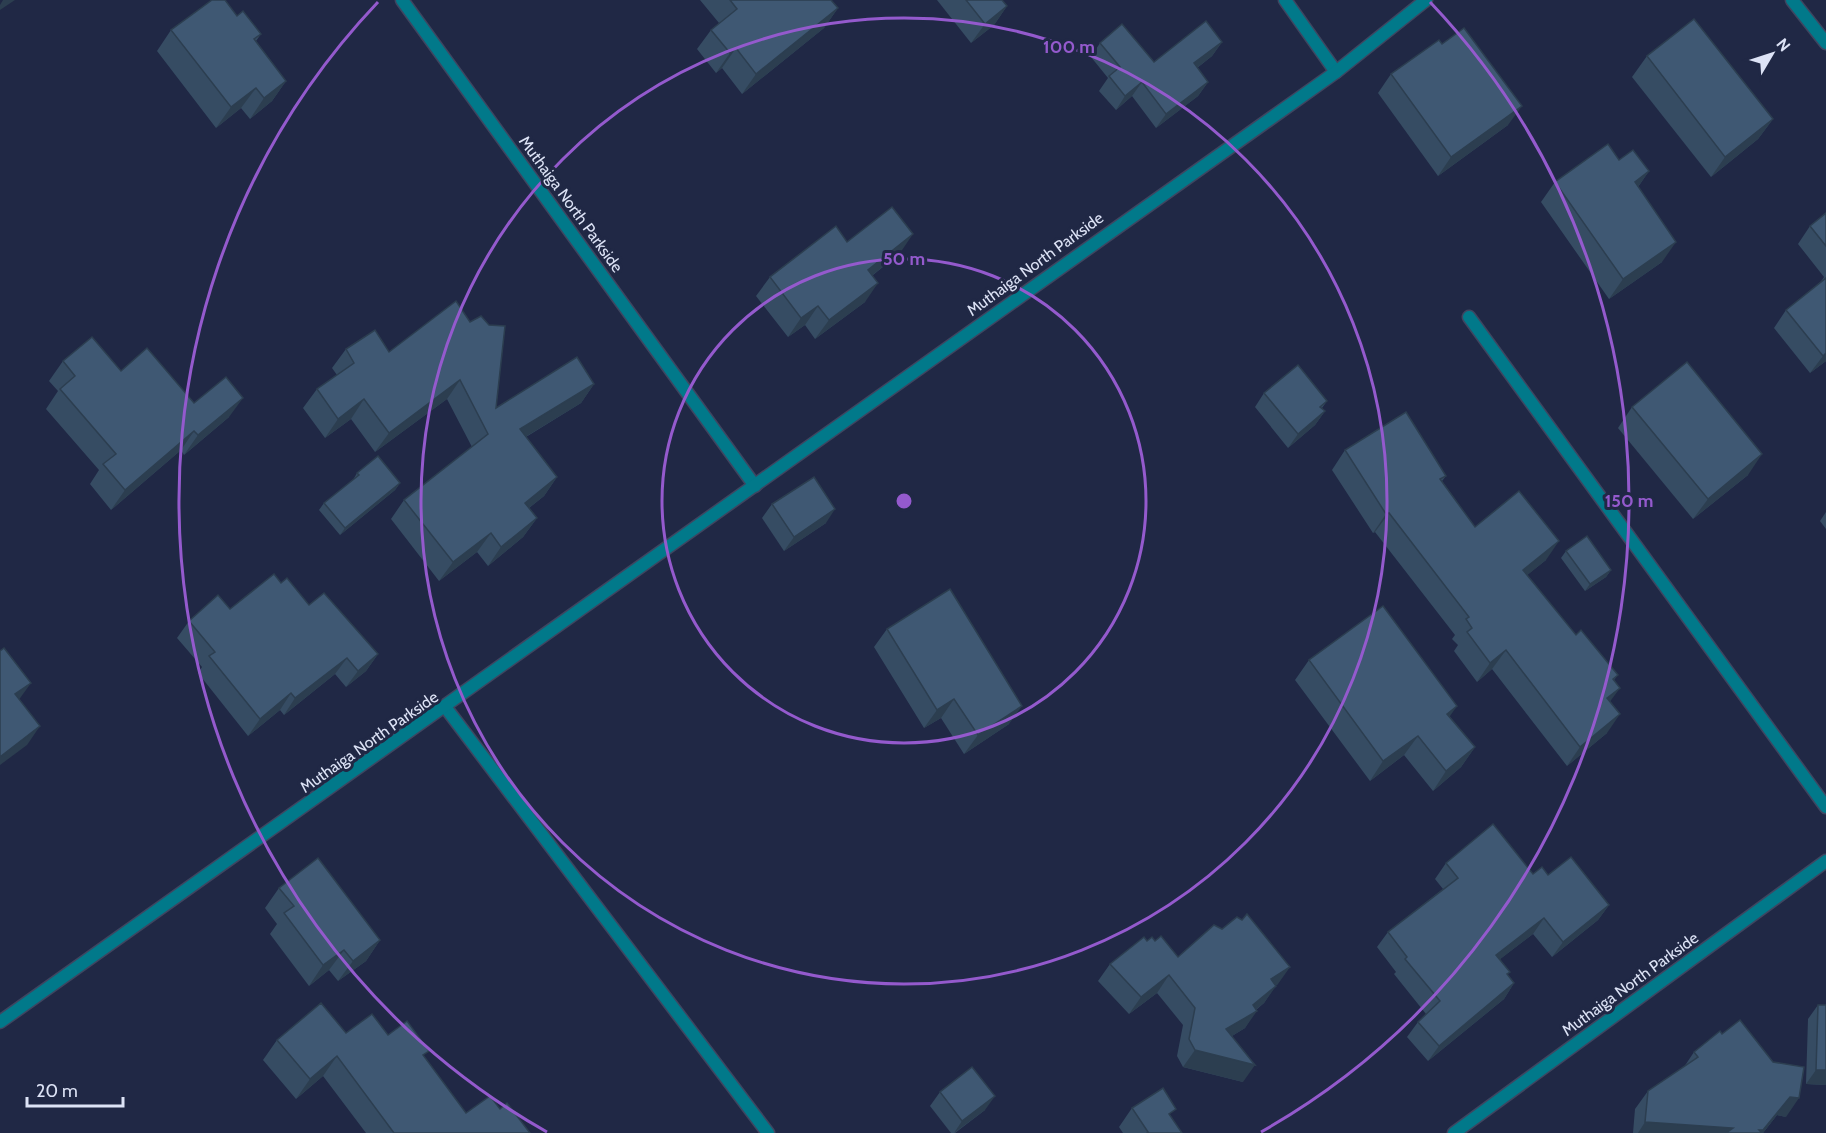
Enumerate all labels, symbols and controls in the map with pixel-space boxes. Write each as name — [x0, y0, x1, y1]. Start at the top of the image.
north arrow — [1742, 24, 1802, 84]
text: N — [1772, 35, 1794, 55]
text: 100 m — [1043, 36, 1095, 58]
street label: Muthaiga North Parkside — [515, 132, 627, 276]
street label: Muthaiga North Parkside — [963, 208, 1107, 320]
text: 50 m — [883, 248, 925, 270]
text: 150 m — [1605, 490, 1653, 512]
centre of rings — [894, 491, 914, 511]
street label: Muthaiga North Parkside — [296, 687, 442, 797]
street label: Muthaiga North Parkside — [1558, 928, 1702, 1040]
scale bar — [27, 1070, 123, 1108]
text: 20 m — [36, 1080, 78, 1102]

